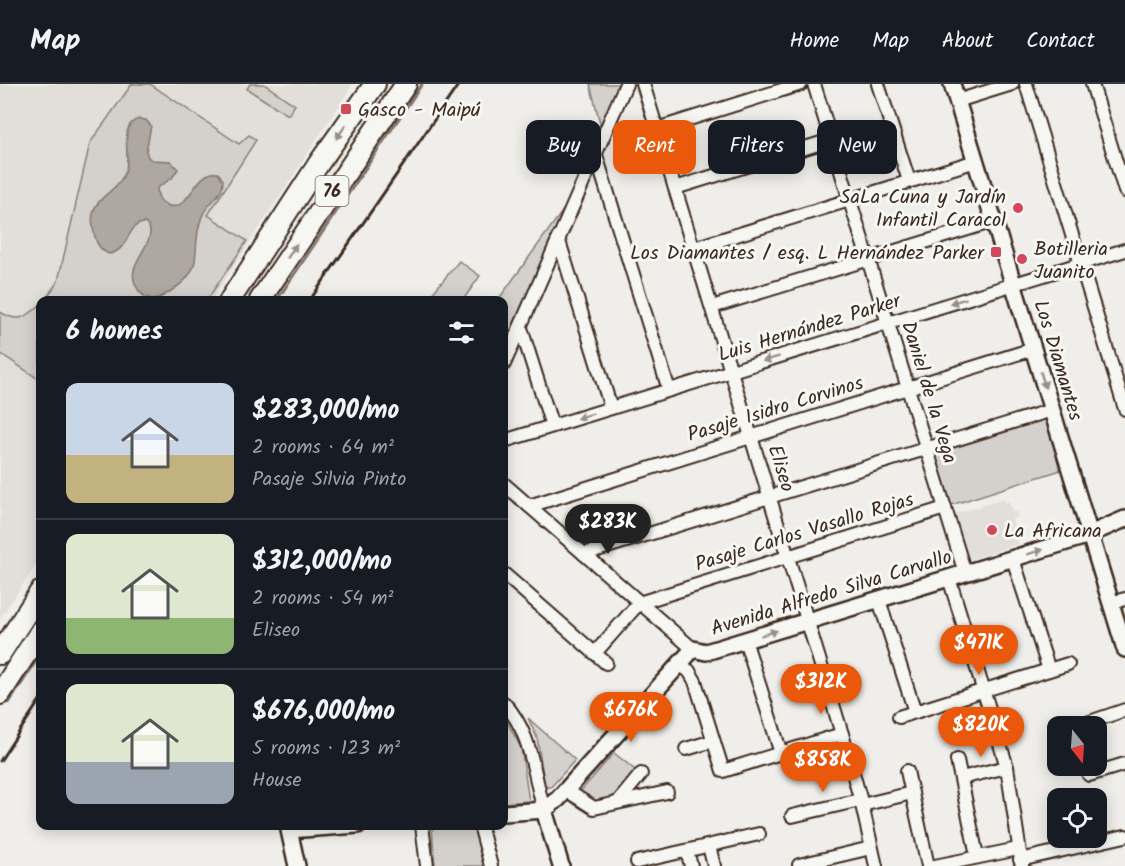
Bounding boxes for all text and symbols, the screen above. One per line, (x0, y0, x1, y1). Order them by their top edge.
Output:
text: Map (30, 19, 81, 64)
text: Home (790, 25, 839, 58)
text: Map (872, 25, 909, 58)
text: About (942, 25, 993, 58)
text: Contact (1026, 25, 1095, 58)
place label: Gasco - Maipú (358, 95, 481, 127)
marker: Gasco - Maipú (339, 102, 353, 116)
chip: Buy (526, 120, 601, 174)
chip: Rent (613, 120, 696, 174)
chip: Filters (708, 120, 805, 174)
chip: New (817, 120, 897, 174)
one-way arrow (335, 123, 347, 139)
road number: 76 (316, 176, 348, 206)
place label: SaLa Cuna y Jardín Infantil Caracol (840, 182, 1006, 237)
marker: SaLa Cuna y Jardín Infantil Caracol (1011, 201, 1025, 215)
place label: Botilleria Juanito (1034, 234, 1108, 289)
place label: Los Diamantes / esq. L Hernández Parker (630, 238, 985, 270)
one-way arrow (287, 243, 298, 259)
marker: Los Diamantes / esq. L Hernández Parker (989, 245, 1003, 259)
marker: Botilleria Juanito (1015, 252, 1029, 266)
street label: Luis Hernández Parker (714, 286, 906, 372)
street label: Los Diamantes (1024, 296, 1091, 425)
one-way arrow (949, 297, 967, 306)
text: 6 homes (66, 311, 163, 353)
icon: filters (445, 316, 478, 349)
street label: Daniel de la Vega (891, 317, 965, 468)
one-way arrow (762, 354, 780, 364)
street label: Pasaje Isidro Corvinos (684, 368, 868, 452)
one-way arrow (1039, 371, 1048, 389)
text: $283,000/mo (252, 390, 399, 432)
icon: home (114, 407, 186, 479)
one-way arrow (576, 412, 594, 421)
text: 2 rooms · 64 m² (252, 432, 394, 464)
street label: Eliseo (758, 441, 802, 496)
text: Pasaje Silvia Pinto (252, 464, 406, 496)
street label: Pasaje Carlos Vasallo Rojas (691, 484, 918, 581)
pin: $283K (566, 504, 650, 555)
text: $283K (579, 507, 637, 539)
place label: La Africana (1004, 516, 1102, 548)
marker: La Africana (985, 523, 999, 537)
text: $312,000/mo (252, 541, 392, 583)
street label: Avenida Alfredo Silva Carvallo (707, 542, 956, 646)
one-way arrow (1026, 547, 1044, 556)
icon: home (114, 558, 186, 630)
text: 2 rooms · 54 m² (252, 583, 393, 615)
text: Eliseo (252, 615, 300, 647)
pin: $471K (937, 625, 1021, 676)
one-way arrow (760, 628, 778, 637)
text: $471K (954, 628, 1004, 660)
pin: $312K (779, 664, 863, 715)
text: $312K (795, 667, 847, 699)
text: $676,000/mo (252, 691, 395, 733)
pin: $676K (589, 692, 673, 743)
text: $676K (604, 695, 659, 727)
pin: $820K (939, 707, 1023, 758)
icon: home (114, 708, 186, 780)
text: $820K (952, 710, 1010, 742)
north arrow (1047, 716, 1107, 776)
map controls (1047, 716, 1107, 848)
text: 5 rooms · 123 m² (252, 733, 400, 765)
pin: $858K (781, 742, 865, 793)
text: $858K (794, 745, 852, 777)
text: House (252, 765, 302, 797)
button: locate (1047, 788, 1107, 848)

